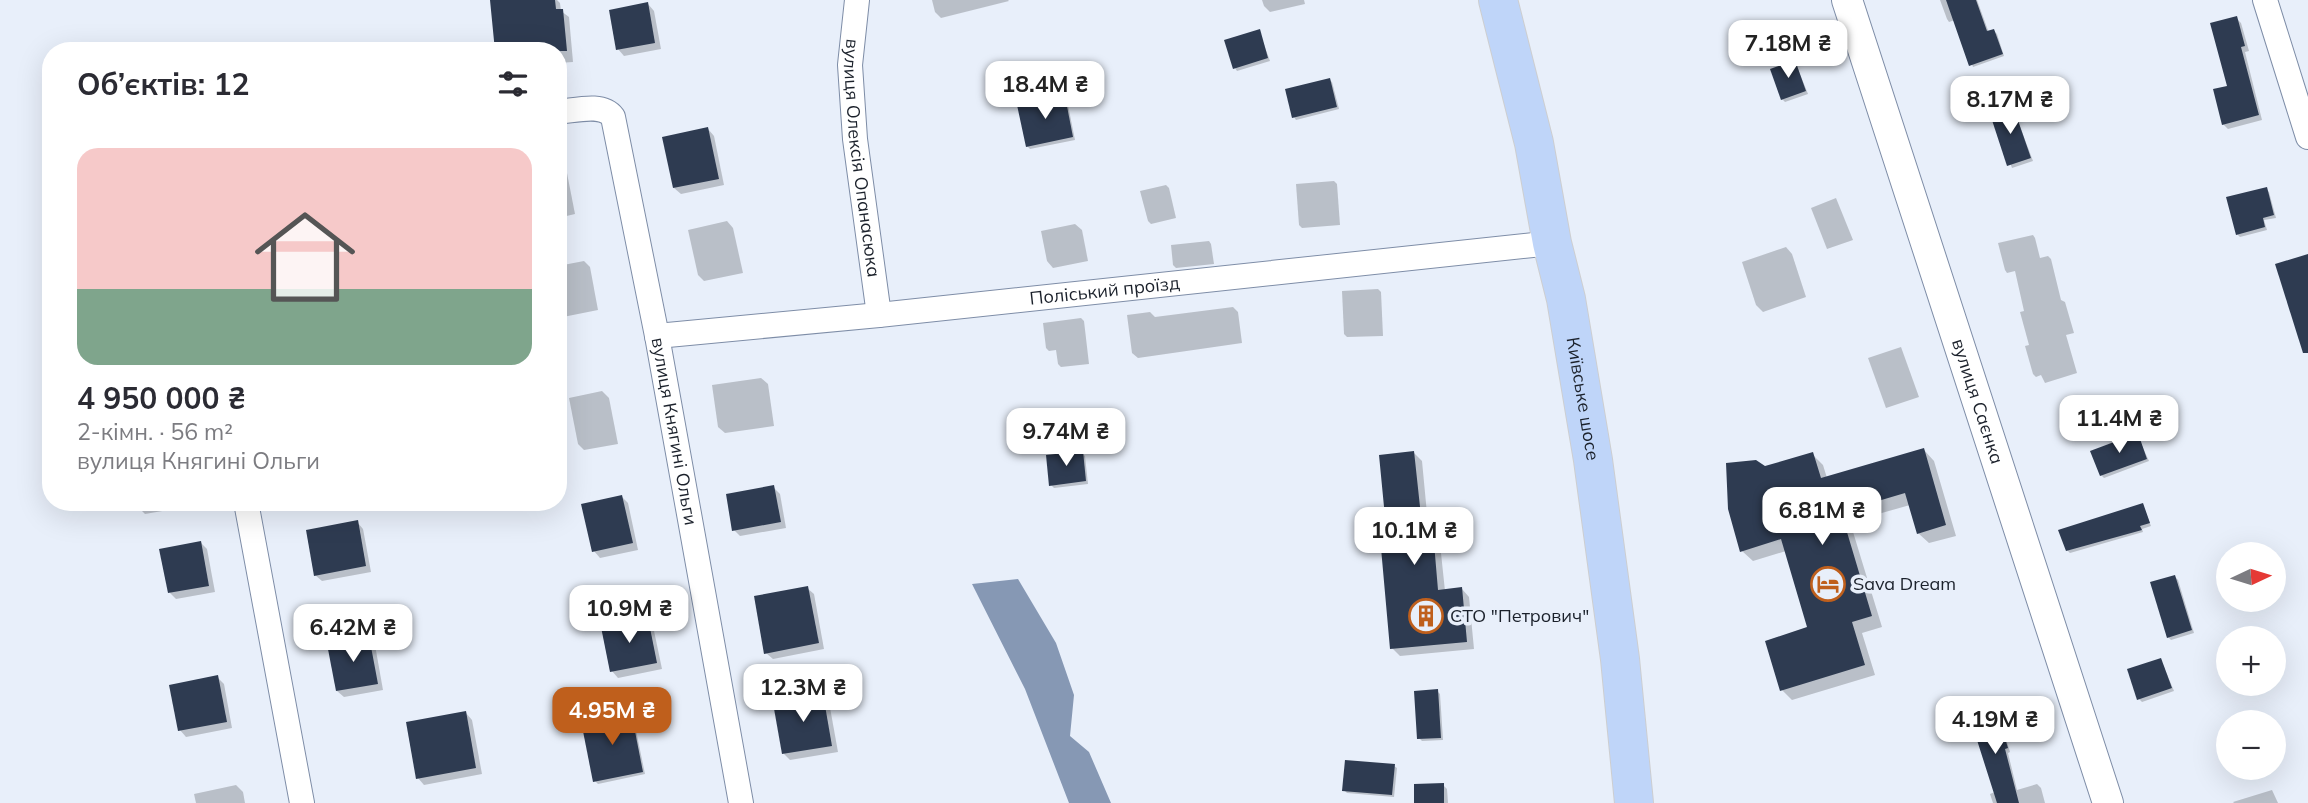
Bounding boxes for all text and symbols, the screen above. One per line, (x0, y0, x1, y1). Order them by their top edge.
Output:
pin: 7.18M ₴ (1723, 20, 1853, 80)
text: 7.18M ₴ (1744, 28, 1832, 57)
street label: вулиця Олексія Опанасюка (839, 38, 886, 278)
pin: 18.4M ₴ (980, 61, 1110, 121)
text: Об’єктів: 12 (77, 65, 249, 103)
icon: filters (494, 65, 532, 103)
text: 18.4M ₴ (1001, 69, 1089, 98)
pin: 8.17M ₴ (1945, 76, 2075, 136)
text: 8.17M ₴ (1966, 84, 2054, 113)
icon: home (242, 194, 368, 320)
street label: Поліський проїзд (1028, 271, 1181, 310)
street label: Київське шосе (1562, 335, 1605, 462)
street label: вулиця Княгині Ольги (646, 336, 703, 527)
street label: вулиця Саєнка (1947, 336, 2009, 467)
text: 4 950 000 ₴ (77, 379, 246, 417)
pin: 11.4M ₴ (2054, 396, 2184, 455)
text: 11.4M ₴ (2075, 403, 2163, 432)
pin: 9.74M ₴ (1001, 408, 1131, 468)
text: 9.74M ₴ (1022, 416, 1110, 445)
text: 2-кімн. · 56 m² (77, 417, 233, 446)
text: вулиця Княгині Ольги (77, 446, 320, 475)
pin: 6.81M ₴ (1757, 488, 1887, 547)
text: 6.81M ₴ (1778, 495, 1866, 524)
pin: 10.1M ₴ (1349, 508, 1479, 567)
text: 10.1M ₴ (1370, 515, 1458, 544)
north arrow (2216, 542, 2286, 612)
map controls (2216, 542, 2286, 780)
hotel icon: Sava Dream (1809, 565, 1847, 603)
place label: Sava Dream (1853, 572, 1956, 595)
pin: 10.9M ₴ (564, 586, 694, 645)
text: 10.9M ₴ (585, 593, 673, 622)
building icon: СТО "Петрович" (1407, 597, 1445, 635)
pin: 6.42M ₴ (288, 604, 418, 664)
place label: СТО "Петрович" (1450, 604, 1589, 627)
text: 6.42M ₴ (309, 612, 397, 641)
button: + (2216, 626, 2286, 696)
pin: 12.3M ₴ (738, 664, 868, 724)
text: 12.3M ₴ (759, 672, 847, 701)
pin: 4.95M ₴ (547, 688, 677, 747)
text: 4.95M ₴ (568, 695, 656, 724)
pin: 4.19M ₴ (1930, 696, 2060, 756)
text: 4.19M ₴ (1951, 704, 2039, 733)
button: − (2216, 710, 2286, 780)

